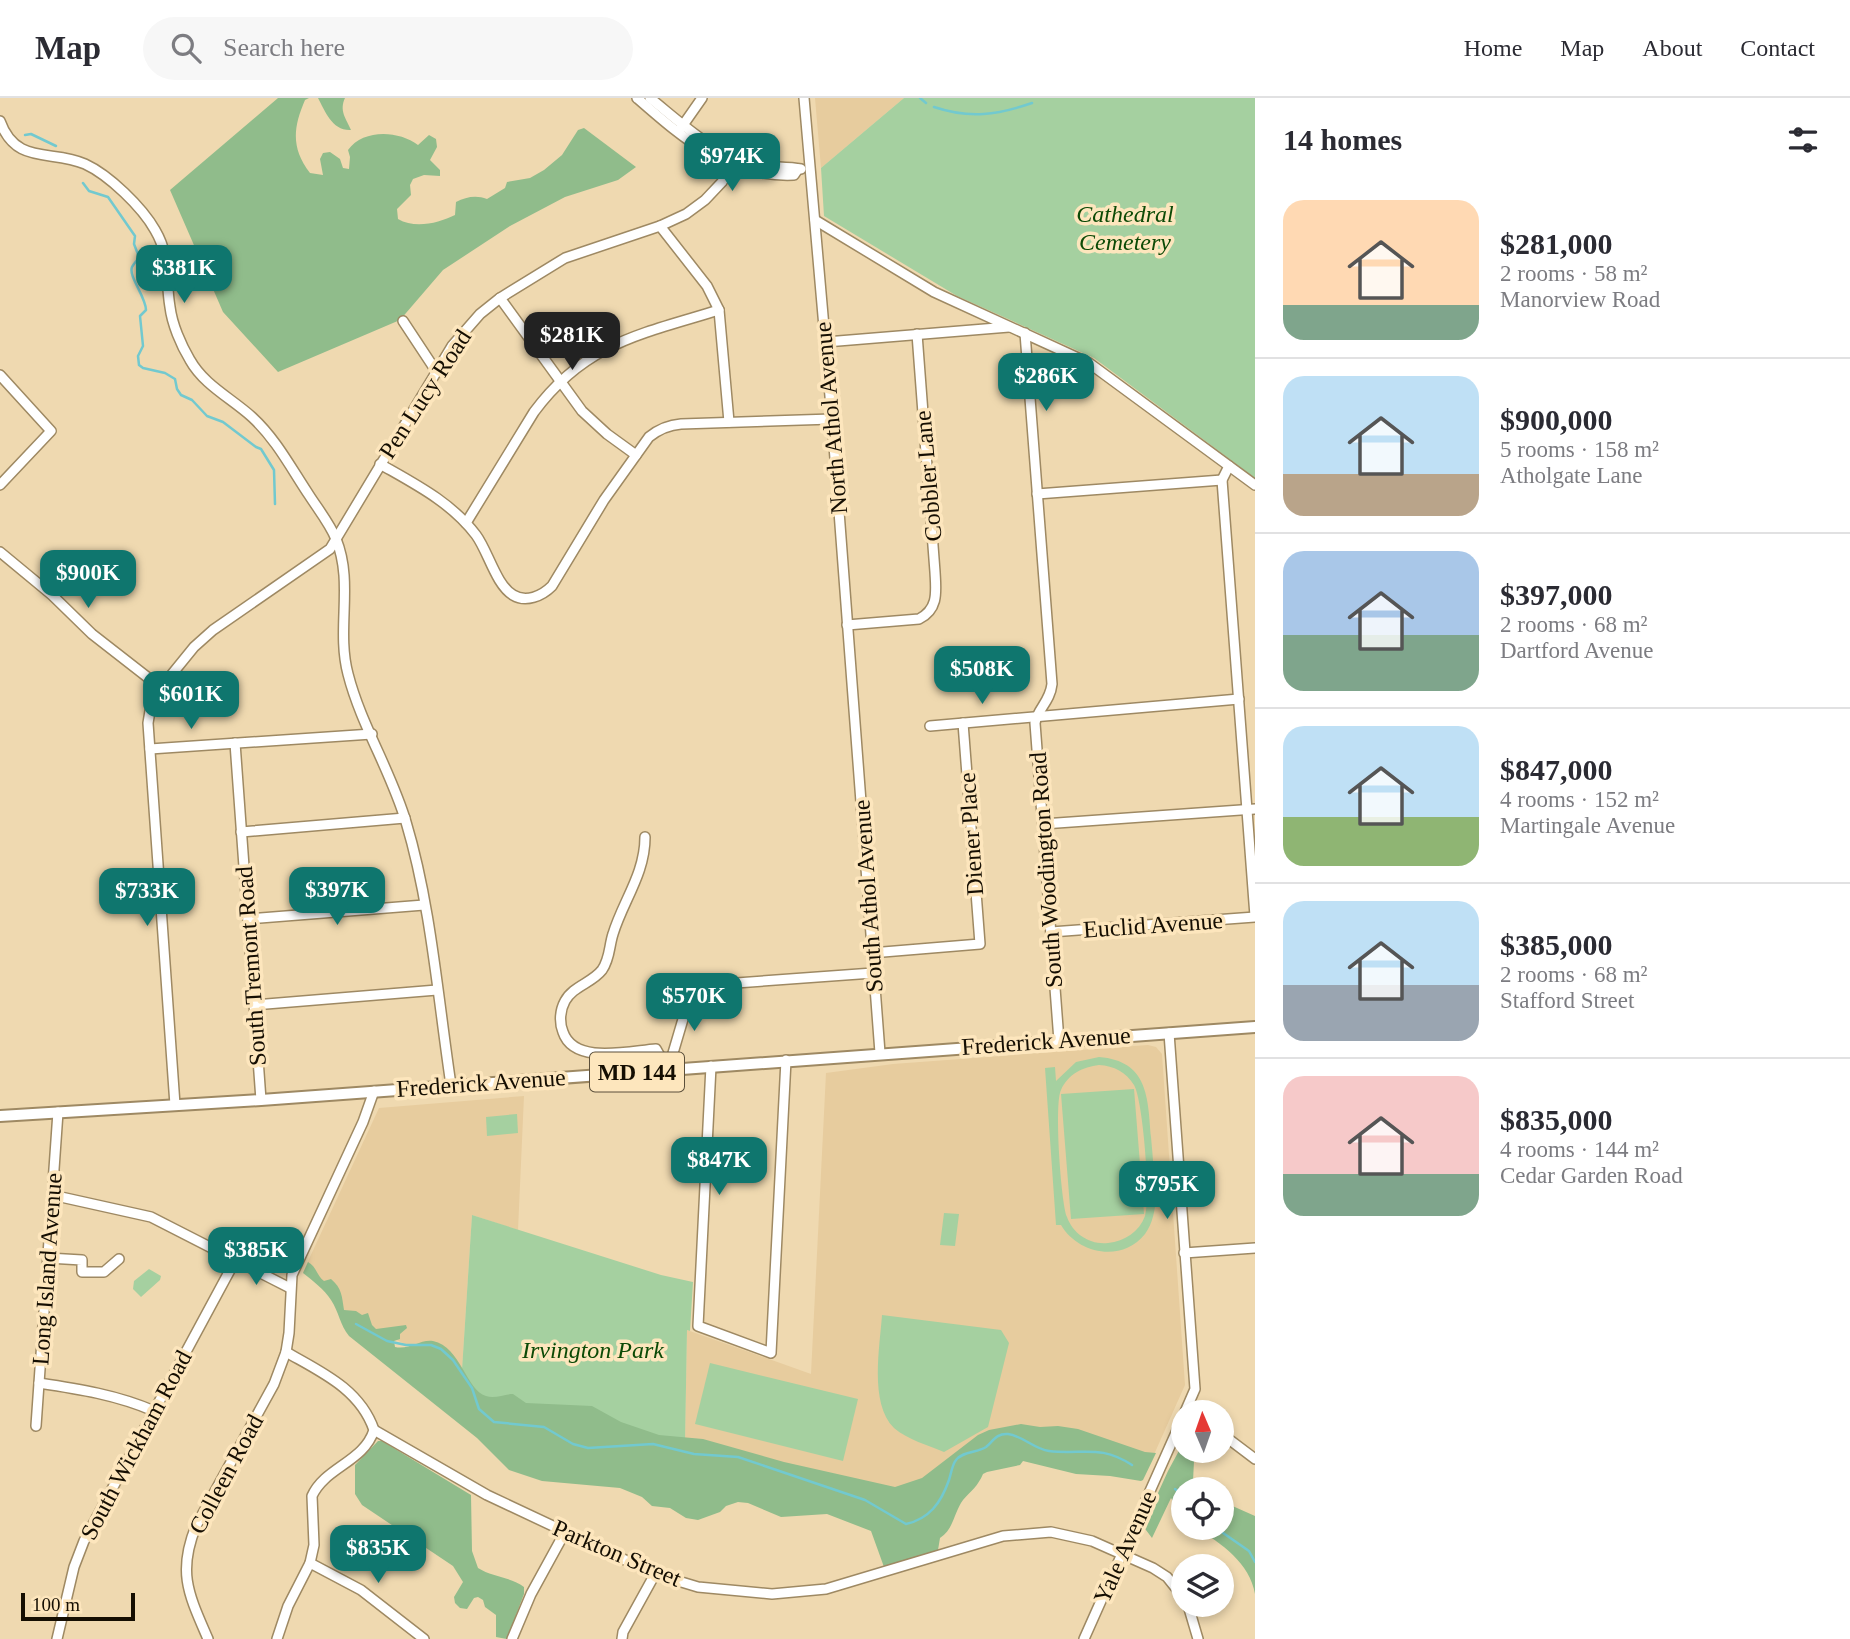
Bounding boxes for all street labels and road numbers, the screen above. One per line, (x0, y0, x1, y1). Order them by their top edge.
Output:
street label: North Athol Avenue (810, 321, 852, 515)
street label: Pen Lucy Road (374, 325, 476, 463)
street label: Cobbler Lane (909, 409, 947, 543)
street label: South Woodington Road (1025, 751, 1067, 989)
street label: Diener Place (954, 772, 988, 896)
street label: South Athol Avenue (848, 799, 888, 993)
street label: South Tremont Road (231, 865, 271, 1067)
street label: Euclid Avenue (1082, 907, 1224, 943)
street label: Frederick Avenue (961, 1022, 1131, 1060)
road number: MD 144 (590, 1052, 684, 1091)
street label: Frederick Avenue (396, 1064, 566, 1102)
street label: Long Island Avenue (27, 1172, 67, 1366)
street label: South Wickham Road (75, 1346, 197, 1544)
street label: Colleen Road (184, 1410, 268, 1538)
street label: Yale Avenue (1089, 1487, 1161, 1607)
street label: Parkton Street (549, 1514, 685, 1592)

